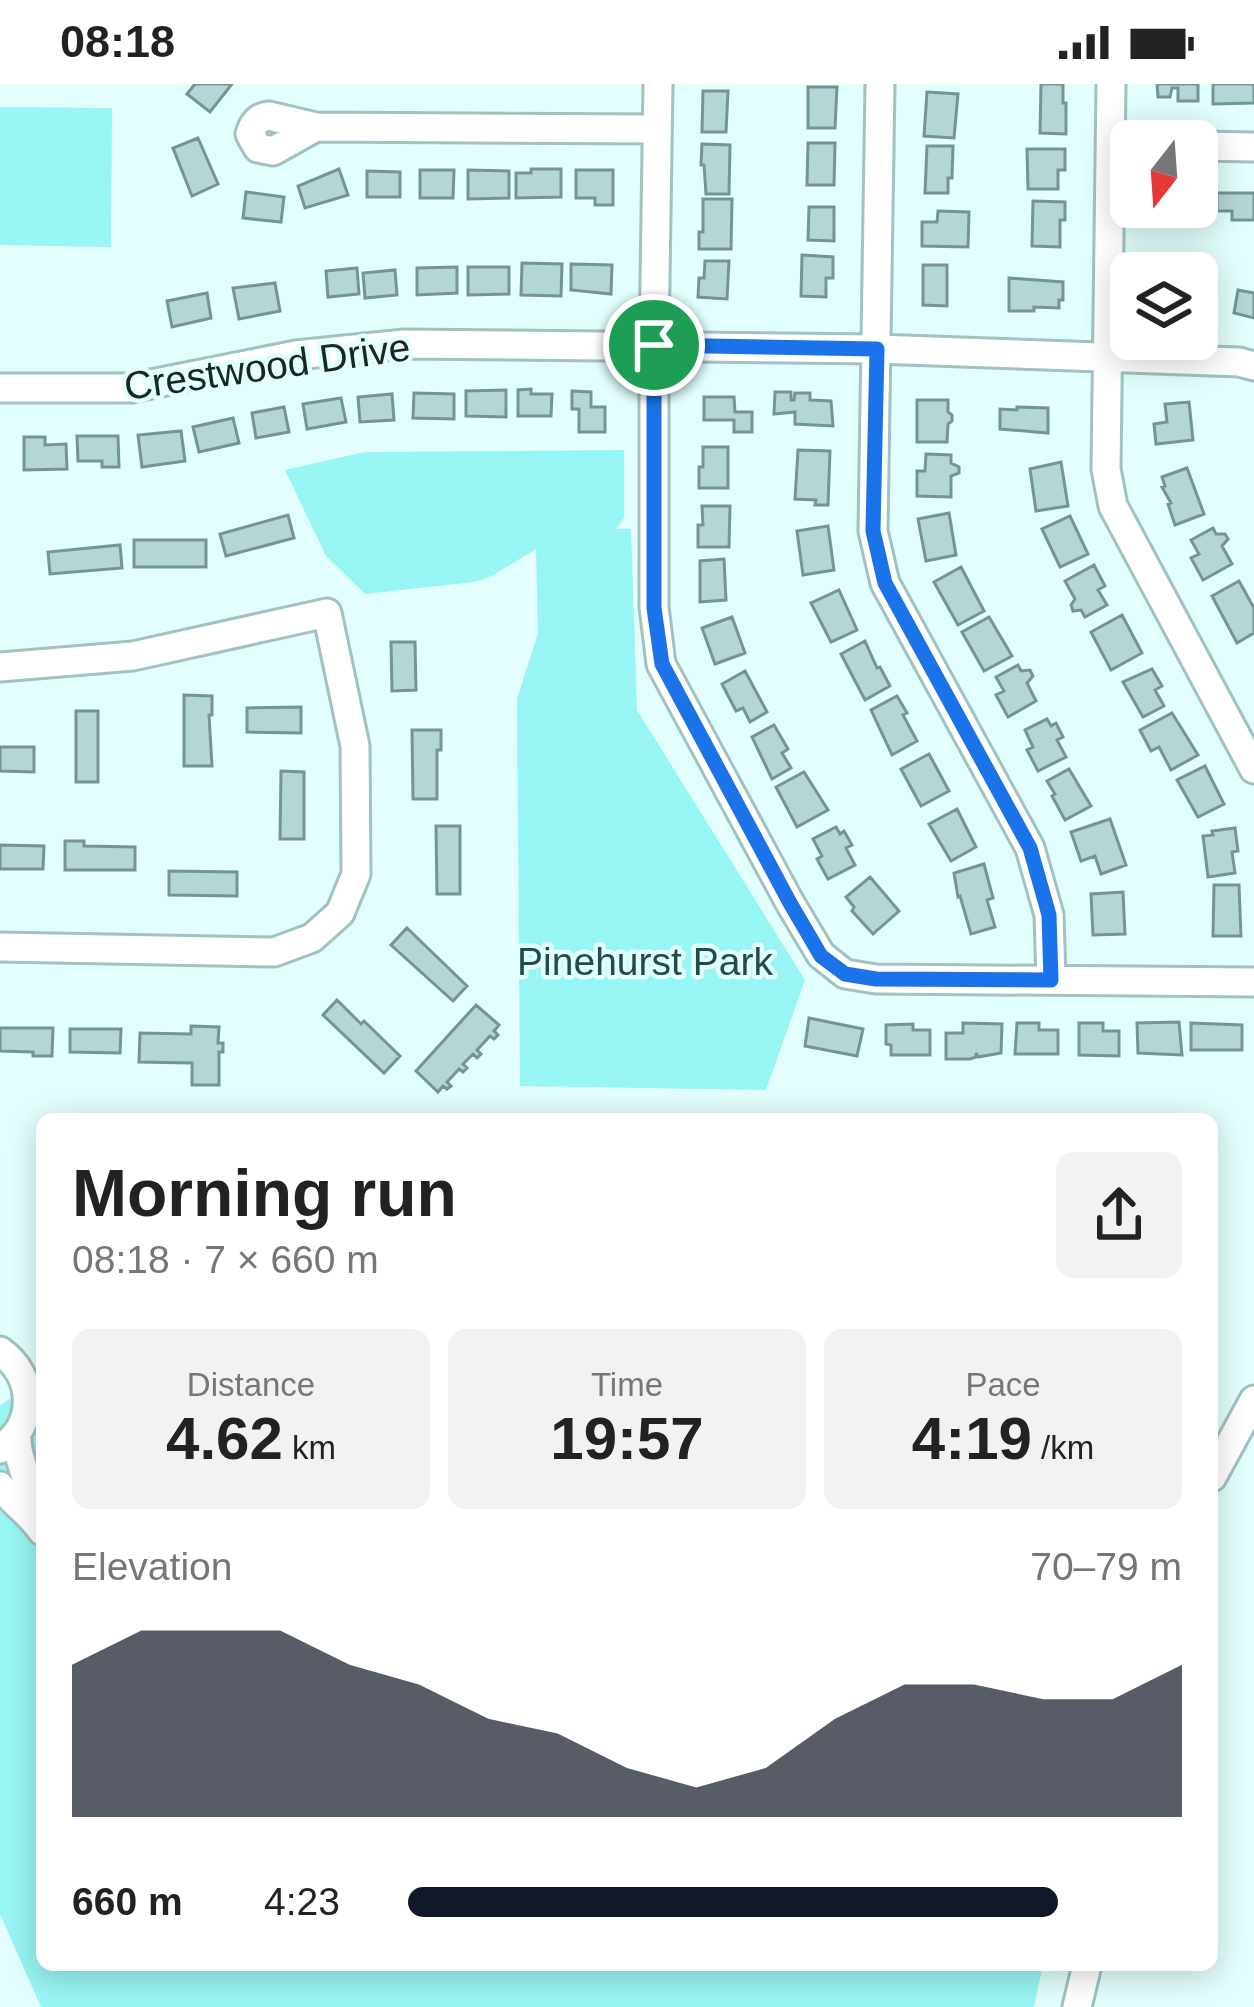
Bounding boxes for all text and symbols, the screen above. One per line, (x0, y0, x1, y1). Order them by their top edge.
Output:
text: 08:18 (60, 16, 175, 67)
north arrow (1110, 120, 1218, 228)
map controls (1110, 120, 1218, 360)
button: layers (1110, 252, 1218, 360)
pin (603, 294, 705, 396)
icon: arrive (621, 312, 687, 378)
street label: Crestwood Drive (121, 325, 413, 408)
park label: Pinehurst Park (517, 940, 773, 983)
button: share (1056, 1152, 1182, 1278)
text: Morning run (72, 1156, 457, 1230)
text: 08:18 · 7 × 660 m (72, 1238, 379, 1281)
text: Distance (187, 1366, 315, 1403)
text: Time (591, 1366, 663, 1403)
text: Pace (965, 1366, 1041, 1403)
text: 4.62 (166, 1405, 283, 1472)
text: 19:57 (550, 1405, 704, 1472)
text: 4:19 (912, 1405, 1032, 1472)
text: km (283, 1429, 336, 1466)
text: /km (1032, 1429, 1094, 1466)
text: Elevation (72, 1545, 232, 1588)
text: 70–79 m (1030, 1545, 1182, 1588)
text: 660 m (72, 1880, 183, 1923)
text: 4:23 (264, 1880, 340, 1923)

